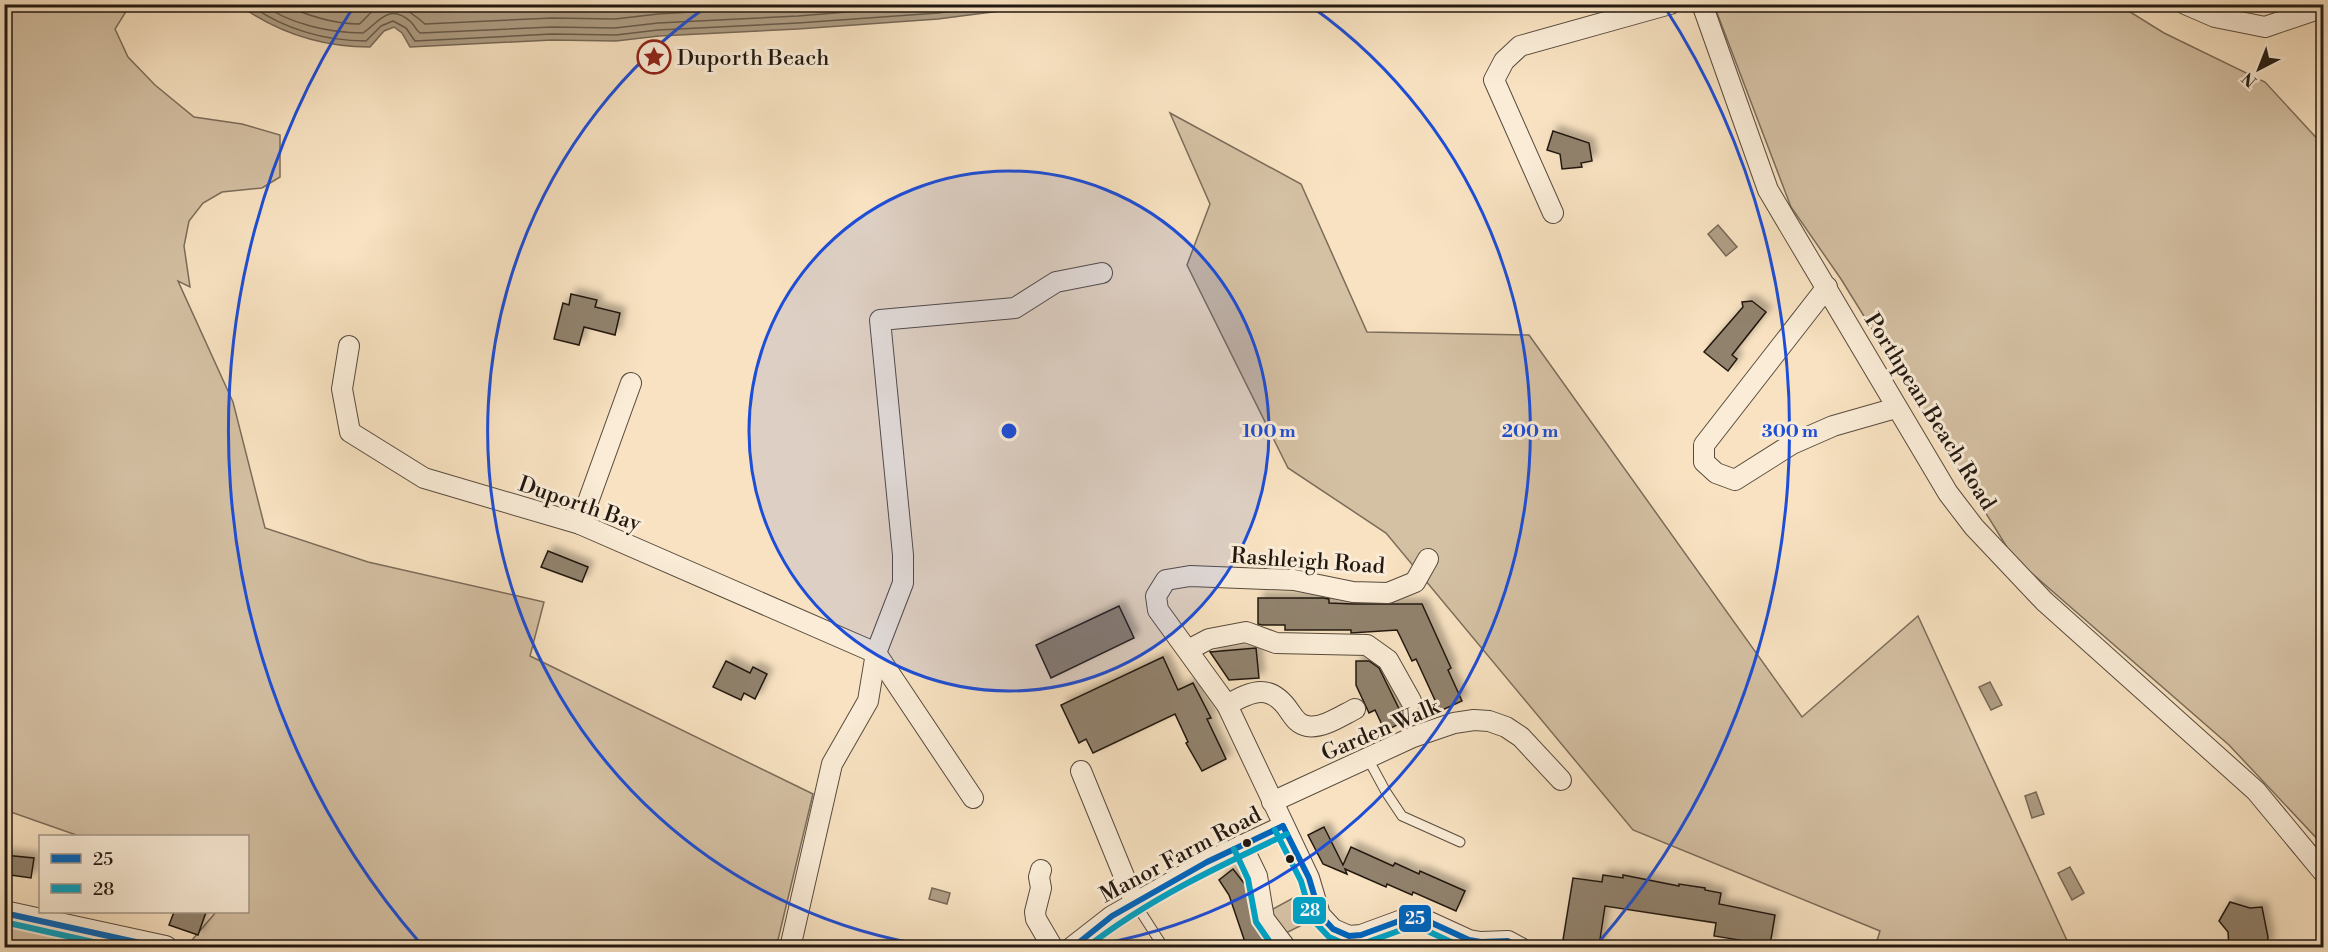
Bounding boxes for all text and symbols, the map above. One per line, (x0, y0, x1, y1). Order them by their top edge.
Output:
place icon: Duporth Beach (636, 39, 672, 75)
north arrow (2229, 39, 2289, 99)
place label: Duporth Beach (677, 45, 829, 72)
text: N (2238, 68, 2261, 91)
street label: Porthpean Beach Road (1858, 308, 2002, 516)
text: 100 m (1242, 420, 1296, 443)
text: 200 m (1502, 420, 1559, 443)
text: 300 m (1762, 420, 1819, 443)
centre of rings (999, 421, 1019, 441)
street label: Duporth Bay (515, 471, 645, 538)
street label: Rashleigh Road (1230, 543, 1386, 580)
street label: Garden Walk (1317, 693, 1445, 767)
street label: Manor Farm Road (1095, 801, 1267, 909)
legend (39, 835, 249, 913)
unlabelled marker (1241, 837, 1253, 849)
text: 25 (93, 848, 113, 871)
unlabelled marker (1284, 853, 1296, 865)
text: 28 (93, 878, 114, 901)
line badge: 28 (1292, 896, 1327, 925)
text: 28 (1300, 901, 1320, 921)
line badge: 25 (1398, 904, 1432, 933)
text: 25 (1405, 909, 1425, 929)

